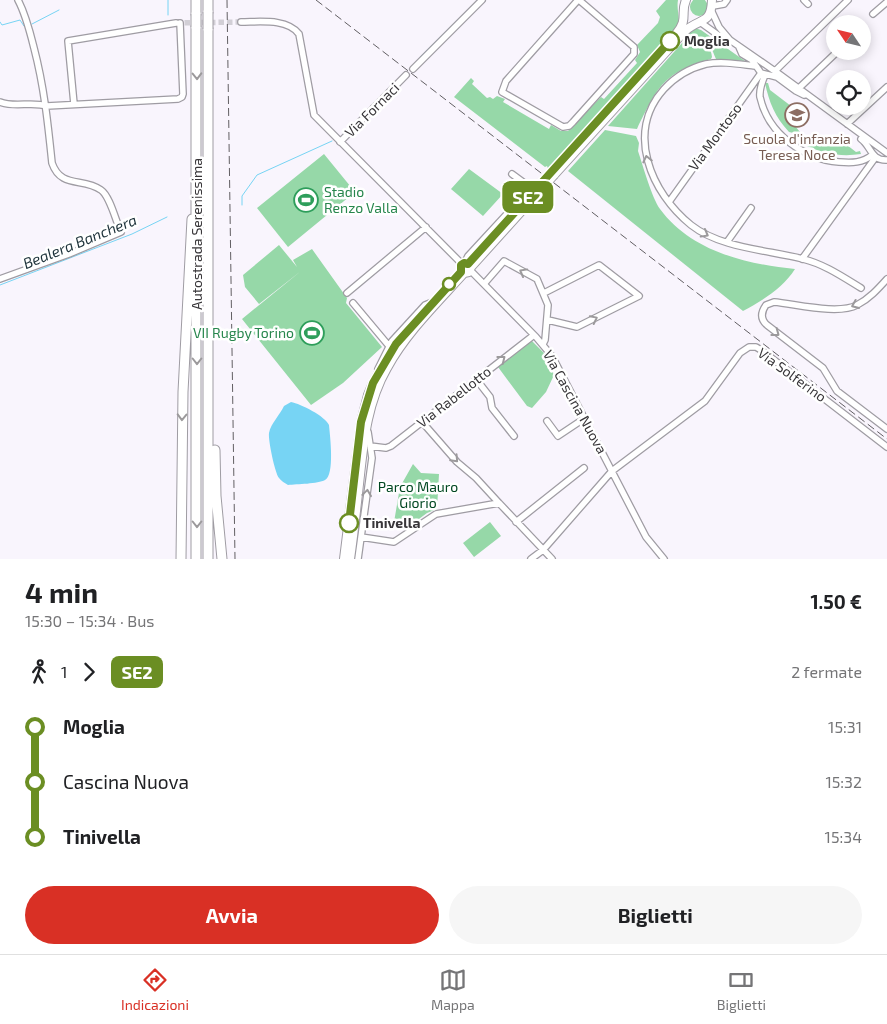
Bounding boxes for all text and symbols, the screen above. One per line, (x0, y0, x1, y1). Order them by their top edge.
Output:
north arrow (826, 15, 871, 60)
map controls (826, 15, 871, 115)
marker: Moglia (660, 31, 680, 51)
place label: Moglia (684, 32, 730, 49)
button: locate (826, 70, 871, 115)
one-way arrow (192, 72, 202, 80)
street label: Via Fornaci (341, 79, 402, 140)
street label: Via Montoso (684, 100, 745, 174)
school or university icon: Scuola d'infanzia Teresa Noce (784, 102, 810, 128)
place label: Scuola d'infanzia Teresa Noce (743, 130, 851, 163)
one-way arrow (642, 154, 653, 163)
street label: Autostrada Serenissima (188, 158, 205, 310)
line badge: SE2 (499, 181, 557, 213)
place label: Stadio Renzo Valla (324, 183, 398, 216)
text: SE2 (512, 186, 544, 208)
sports icon: Stadio Renzo Valla (293, 187, 319, 213)
water label: Bealera Banchera (20, 210, 139, 272)
one-way arrow (700, 227, 709, 237)
one-way arrow (520, 268, 529, 278)
unlabelled marker (442, 277, 456, 291)
one-way arrow (852, 299, 860, 309)
one-way arrow (589, 315, 598, 325)
sports icon: VII Rugby Torino (299, 320, 325, 346)
place label: VII Rugby Torino (193, 324, 294, 341)
one-way arrow (770, 327, 779, 335)
street label: Via Solferino (755, 344, 830, 405)
street label: Via Cascina Nuova (540, 347, 611, 456)
one-way arrow (496, 357, 505, 365)
one-way arrow (192, 358, 202, 365)
street label: Via Rabellotto (413, 362, 494, 431)
one-way arrow (177, 414, 187, 422)
one-way arrow (449, 454, 458, 463)
park label: Parco Mauro Giorio (378, 478, 458, 511)
one-way arrow (361, 489, 372, 497)
marker: Tinivella (339, 513, 359, 533)
place label: Tinivella (363, 514, 420, 531)
one-way arrow (191, 520, 202, 528)
text: 4 min (25, 575, 98, 609)
text: 1.50 € (810, 590, 862, 613)
text: 15:30 – 15:34 · Bus (25, 611, 154, 630)
icon: walk (25, 658, 53, 686)
icon: forward (75, 658, 103, 686)
text: SE2 (121, 661, 153, 683)
text: 1 (61, 662, 67, 681)
text: 2 fermate (791, 662, 862, 681)
text: Moglia (63, 715, 125, 738)
text: 15:31 (828, 717, 862, 736)
text: Cascina Nuova (63, 770, 189, 793)
text: 15:32 (825, 772, 862, 791)
text: Tinivella (63, 825, 141, 848)
text: 15:34 (825, 827, 862, 846)
button: Avvia (25, 886, 439, 944)
button: Biglietti (449, 886, 862, 944)
tab: Indicazioni (121, 966, 189, 1013)
tab: Mappa (431, 966, 475, 1013)
tab: Biglietti (717, 966, 766, 1013)

